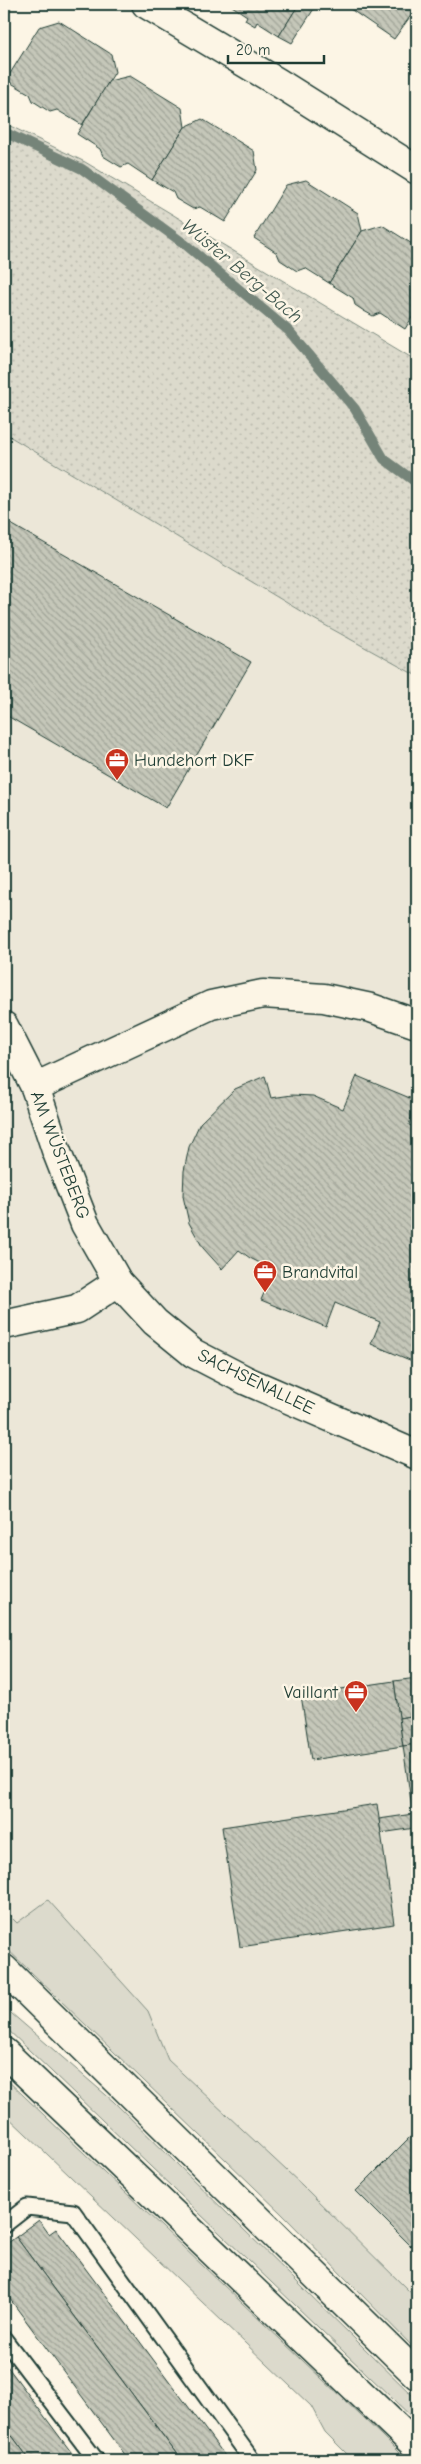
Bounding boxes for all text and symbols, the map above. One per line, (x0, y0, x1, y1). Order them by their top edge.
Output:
scale bar (228, 32, 325, 64)
text: 20 m (236, 41, 270, 59)
water label: Wüster Berg-Bach (177, 214, 307, 328)
office icon: Hundehort DKF (104, 747, 130, 781)
place label: Hundehort DKF (134, 750, 255, 771)
street label: AM WÜSTEBERG (26, 1088, 94, 1222)
office icon: Brandvital (252, 1259, 278, 1293)
place label: Brandvital (282, 1262, 358, 1283)
street label: SACHSENALLEE (194, 1345, 318, 1419)
office icon: Vaillant (343, 1679, 369, 1713)
place label: Vaillant (284, 1682, 339, 1703)

